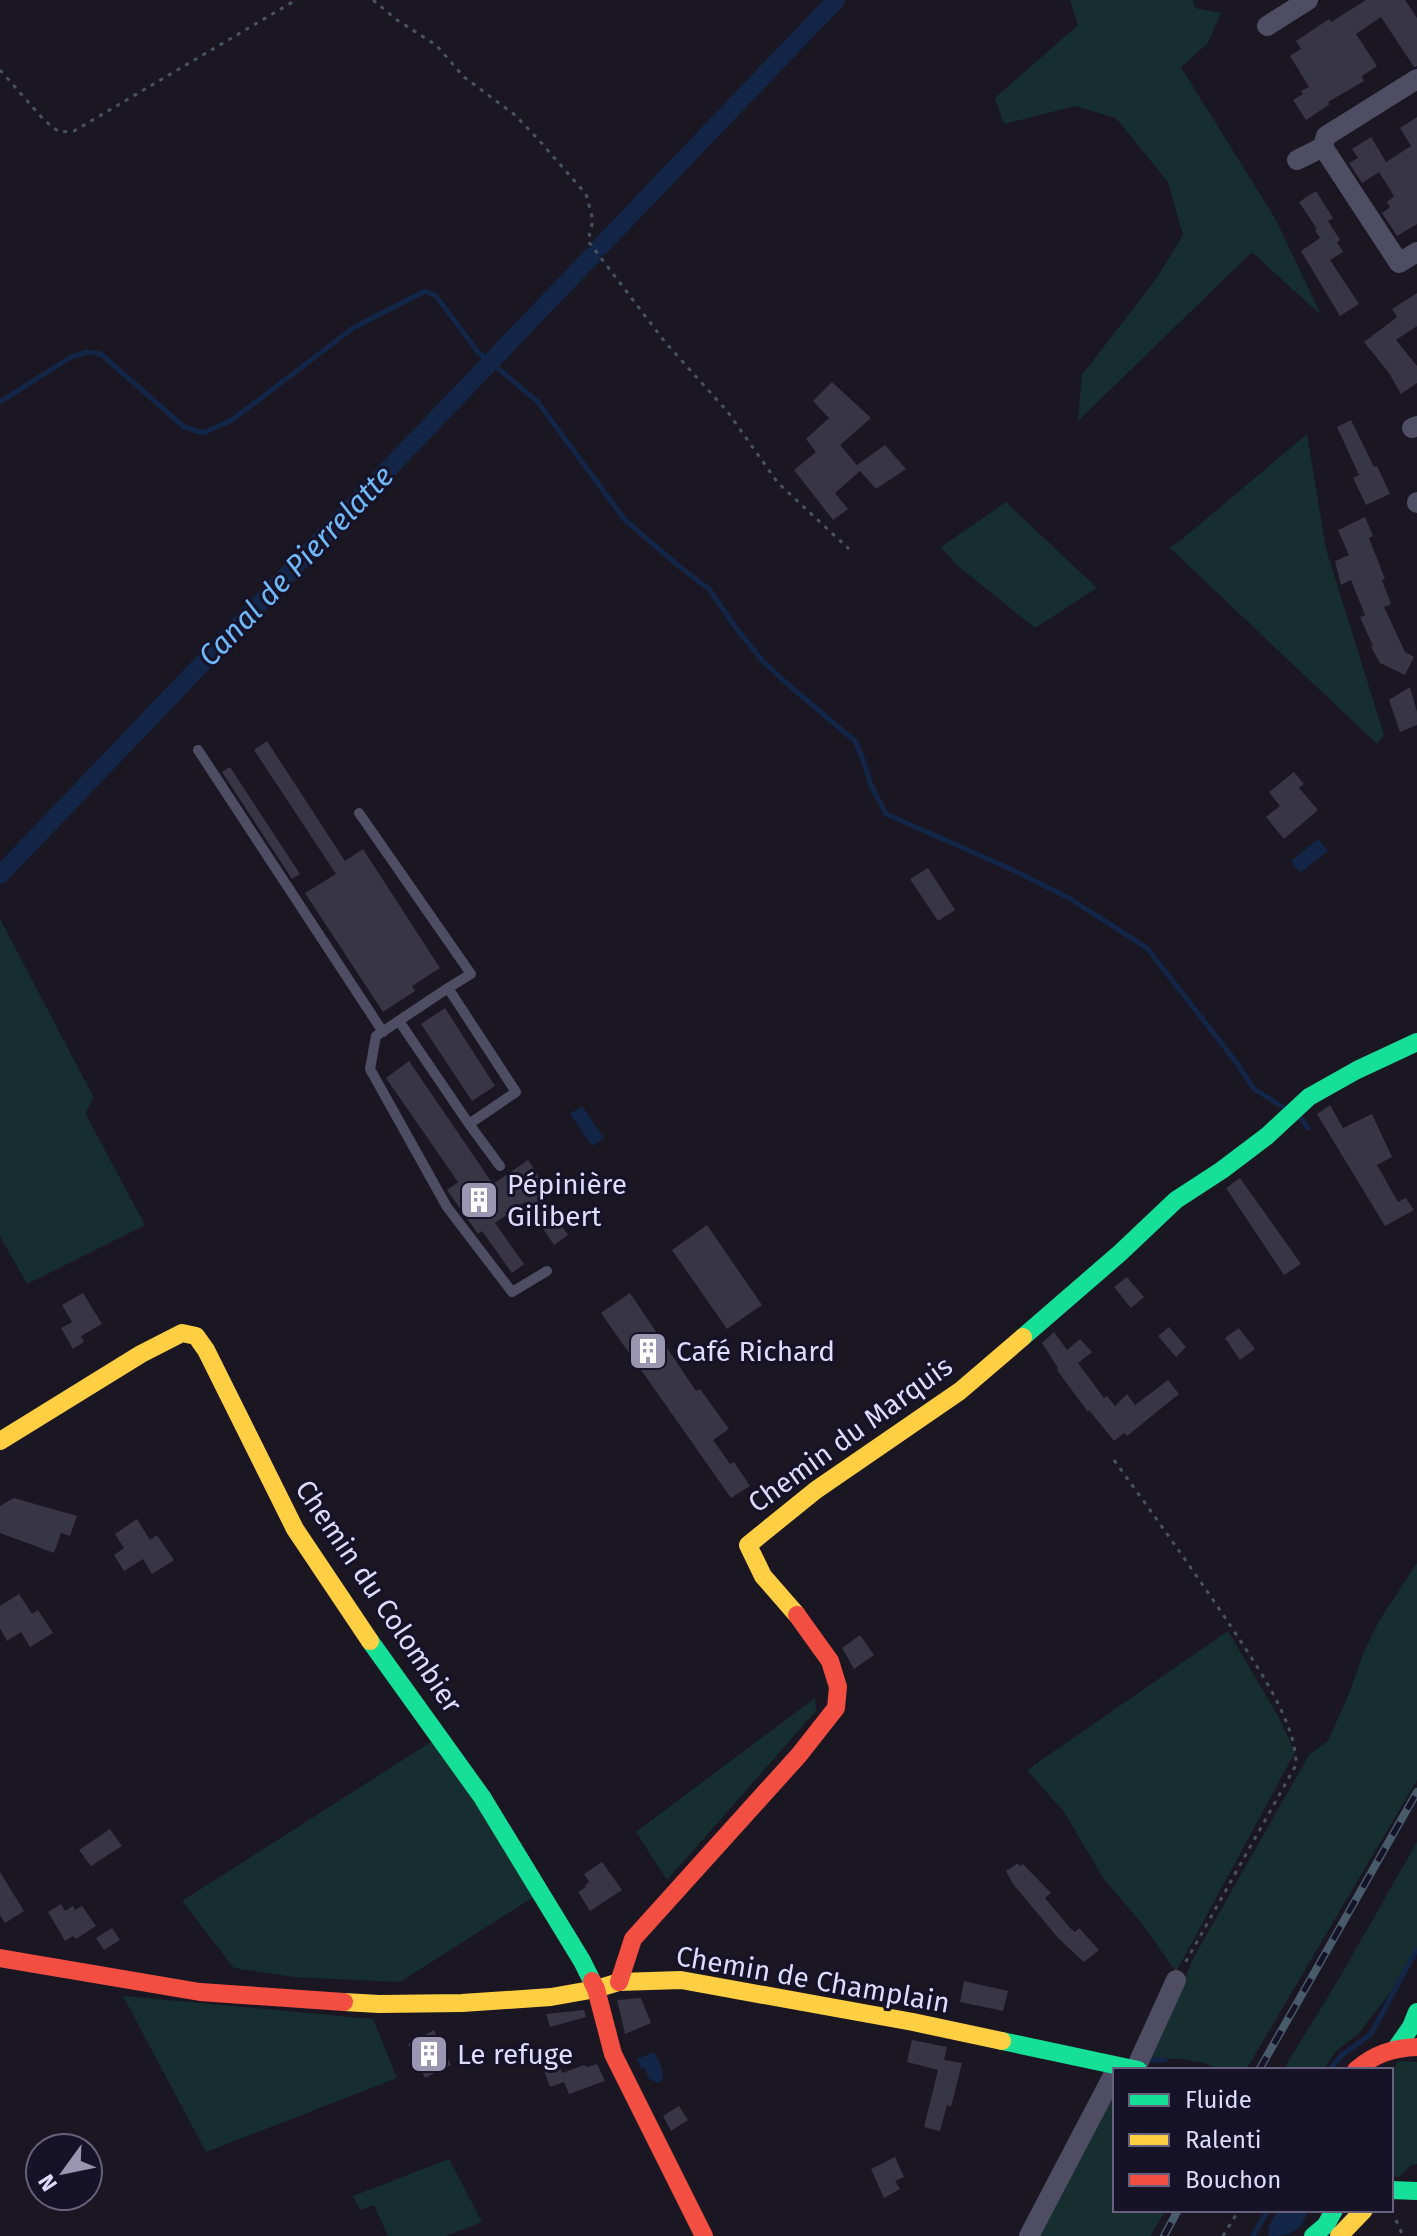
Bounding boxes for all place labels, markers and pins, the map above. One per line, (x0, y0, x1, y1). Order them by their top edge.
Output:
place label: Pépinière Gilibert (507, 1168, 627, 1233)
building icon: Pépinière Gilibert (458, 1179, 500, 1221)
building icon: Café Richard (627, 1330, 669, 1372)
place label: Café Richard (676, 1335, 835, 1368)
building icon: Le refuge (408, 2033, 450, 2075)
place label: Le refuge (457, 2038, 573, 2071)

